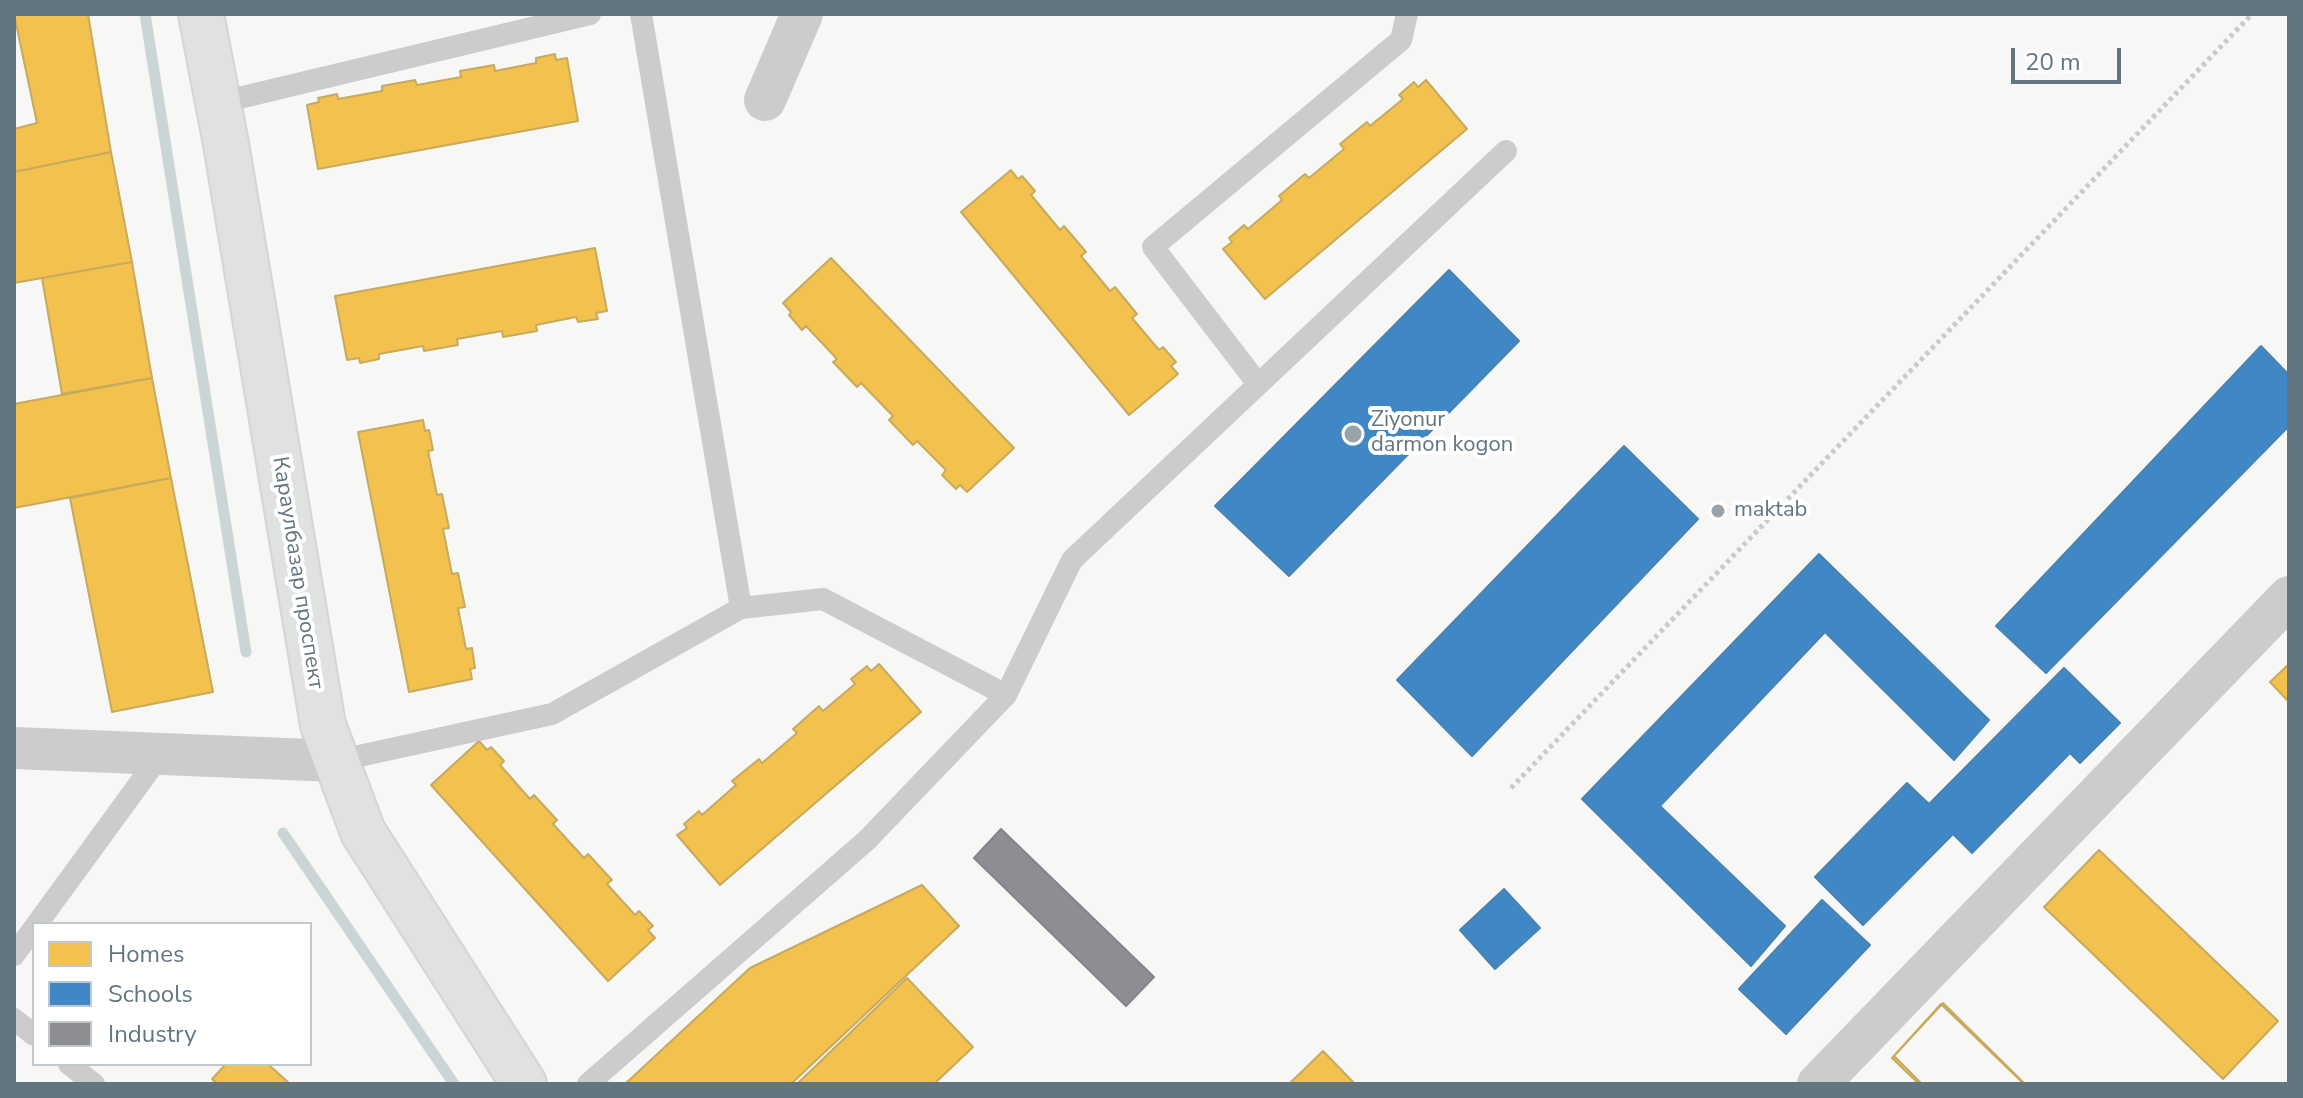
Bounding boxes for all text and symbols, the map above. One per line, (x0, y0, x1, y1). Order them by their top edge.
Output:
scale bar (2015, 32, 2125, 82)
text: 20 m (2025, 46, 2081, 78)
place label: Ziyonur darmon kogon (1371, 408, 1513, 460)
marker: Ziyonur darmon kogon (1342, 423, 1364, 445)
street label: Караулбазар проспект (266, 455, 328, 691)
place label: maktab (1734, 498, 1807, 524)
marker: maktab (1709, 502, 1727, 520)
legend (32, 922, 312, 1066)
text: Homes (108, 938, 184, 970)
text: Schools (108, 978, 193, 1010)
text: Industry (108, 1018, 197, 1050)

